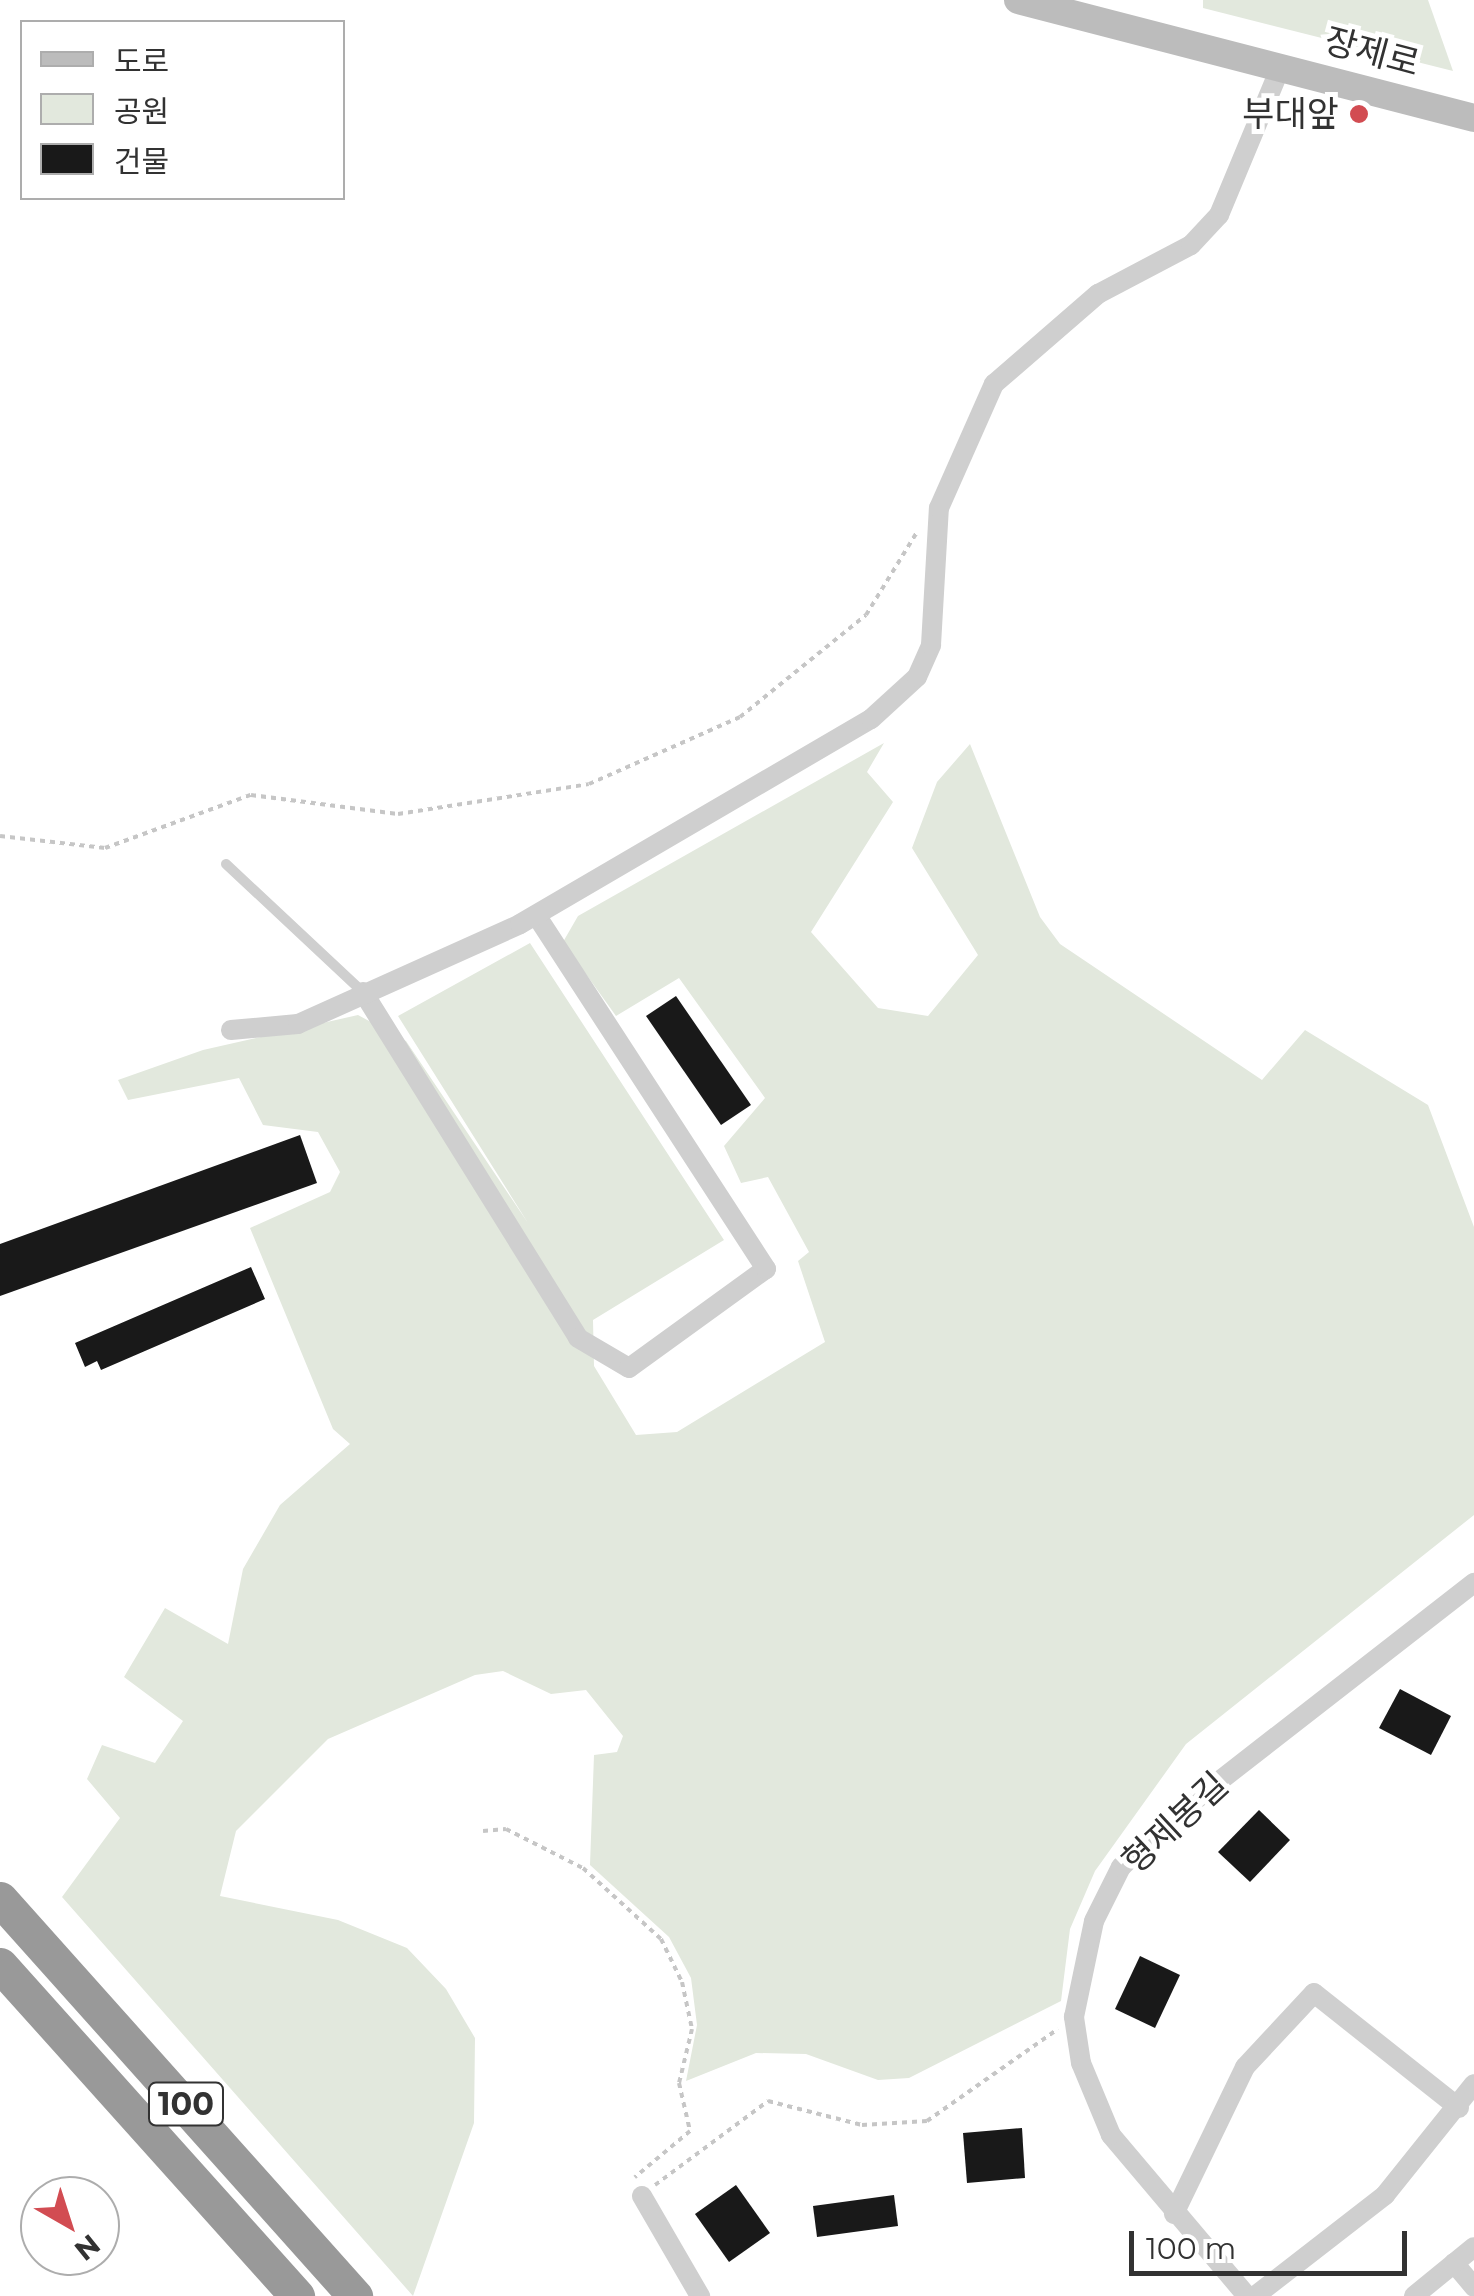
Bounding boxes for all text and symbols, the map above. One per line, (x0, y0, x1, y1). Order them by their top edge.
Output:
street label: 장제로 (1320, 19, 1424, 85)
legend (20, 20, 345, 200)
text: 도로 (114, 43, 169, 80)
text: 공원 (114, 93, 169, 130)
place label: 부대앞 (1242, 93, 1339, 135)
marker: 부대앞 (1348, 103, 1370, 125)
text: 건물 (114, 143, 169, 180)
street label: 형제봉길 (1114, 1764, 1236, 1882)
road number: 100 (146, 2077, 226, 2131)
north arrow (20, 2176, 120, 2276)
scale bar (1134, 2211, 1412, 2273)
text: N (68, 2227, 107, 2268)
text: 100 m (1146, 2230, 1236, 2267)

